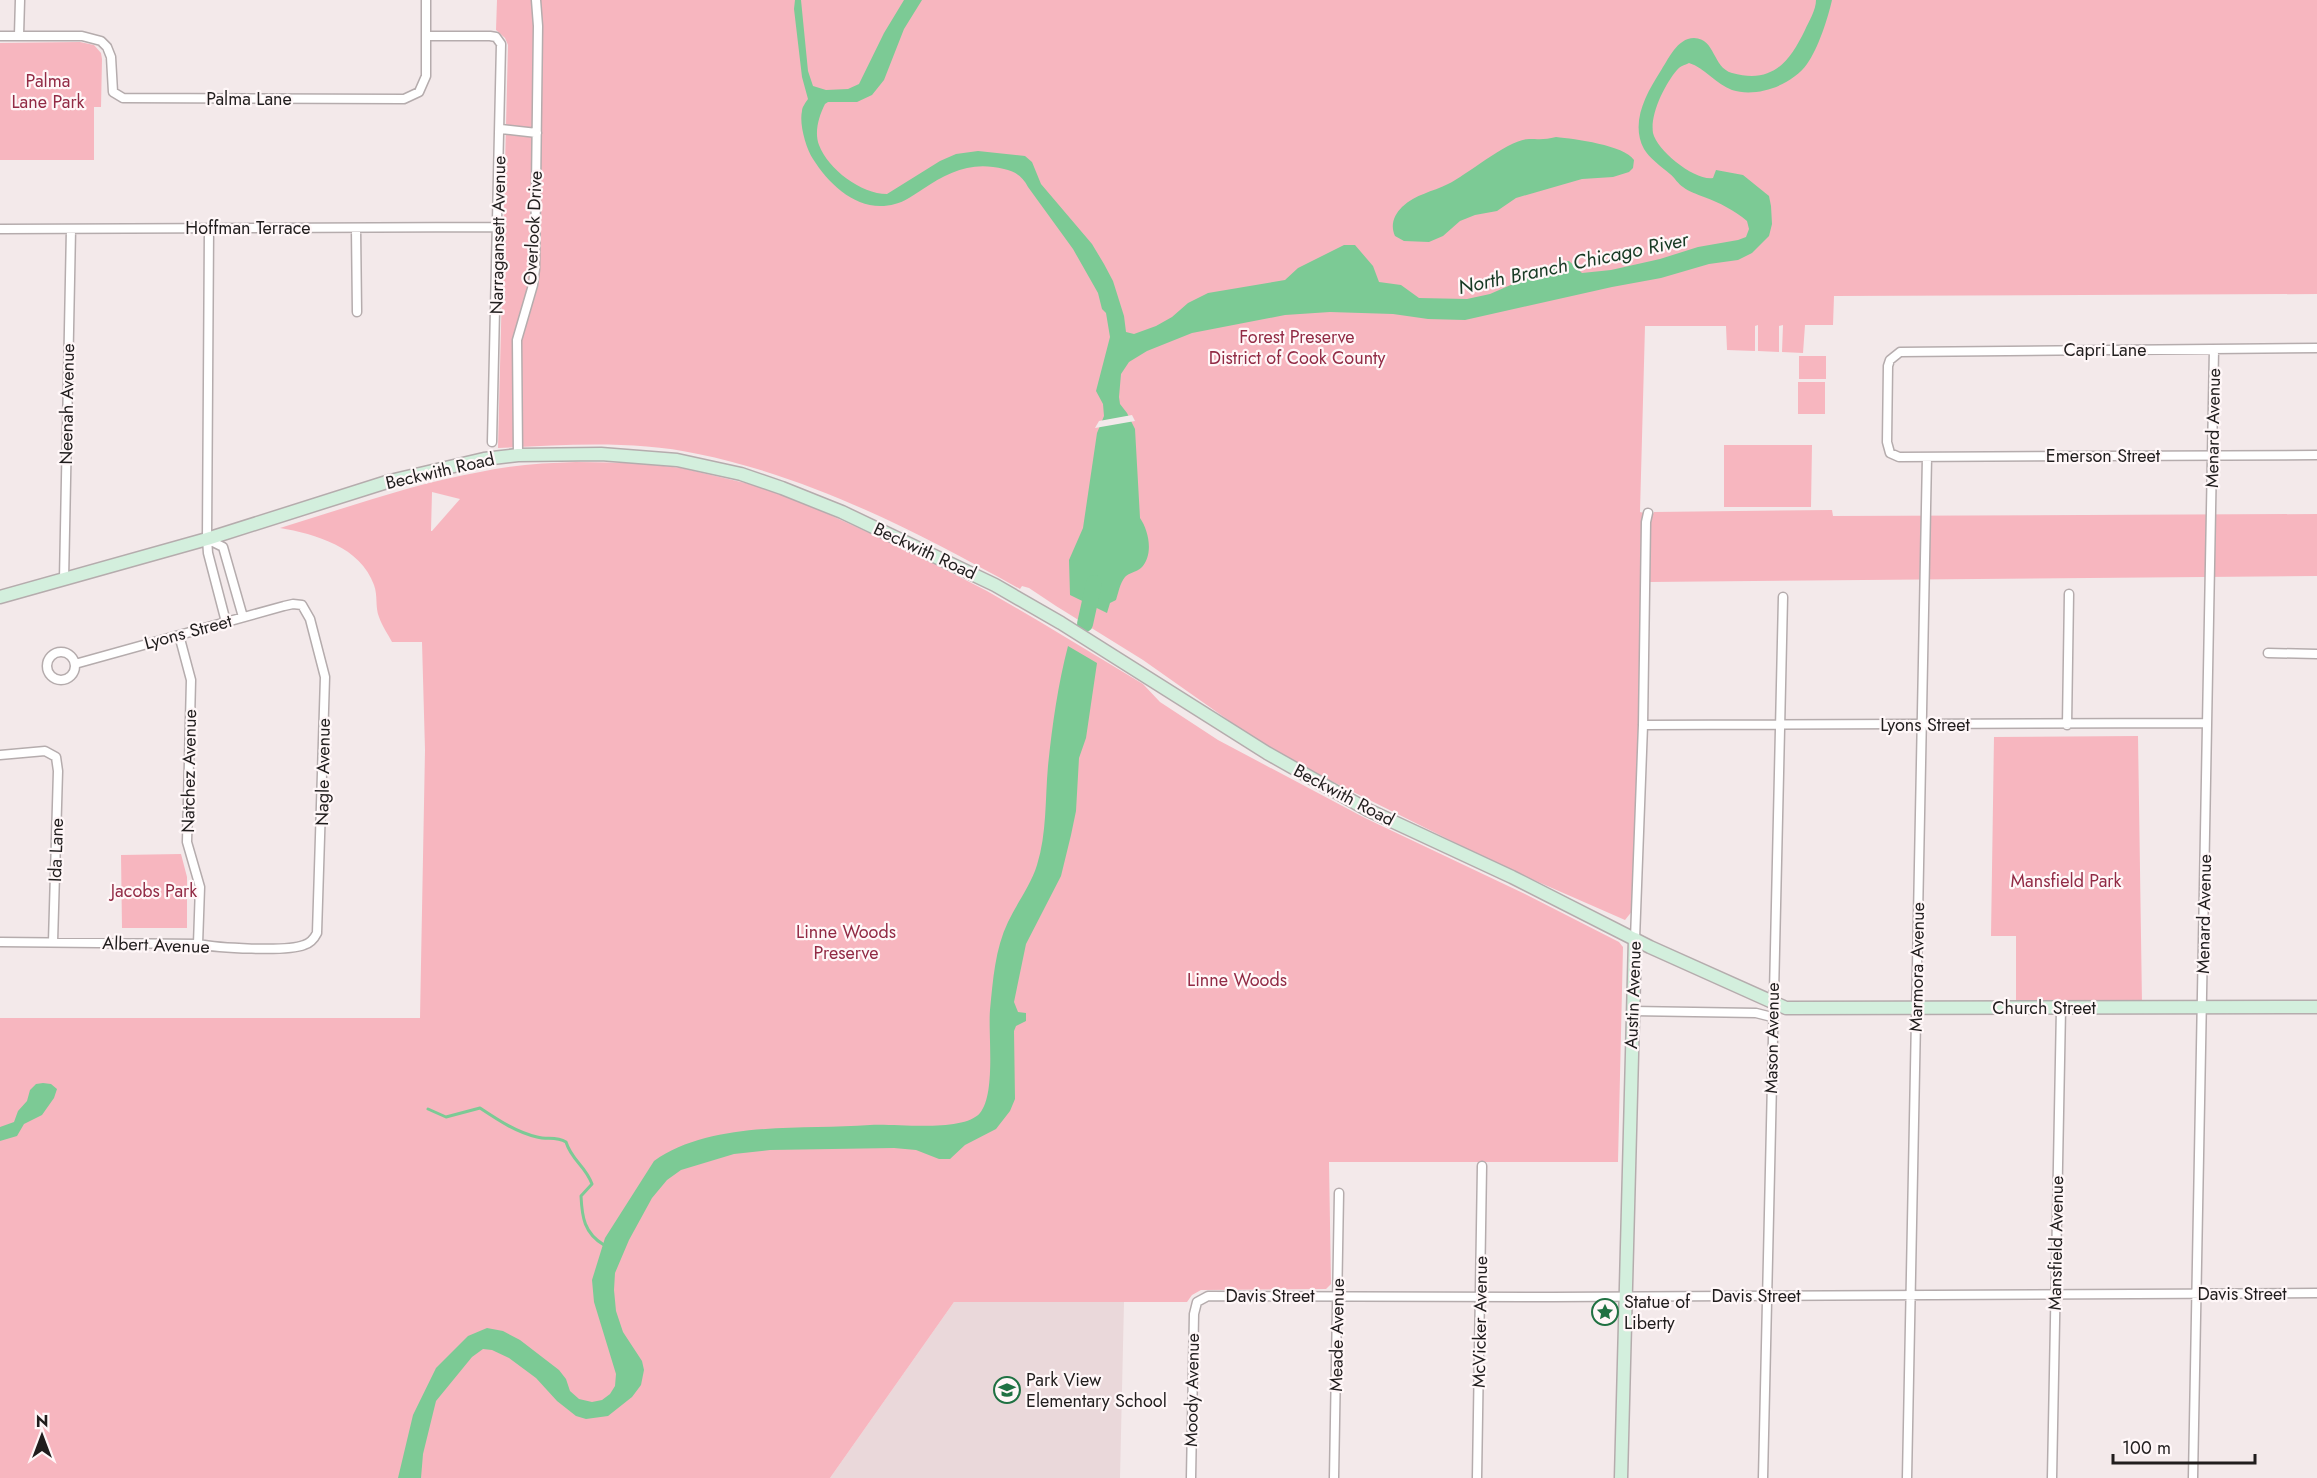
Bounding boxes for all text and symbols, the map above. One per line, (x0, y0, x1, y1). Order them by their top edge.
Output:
park label: Palma Lane Park (12, 68, 85, 115)
street label: Palma Lane (206, 86, 292, 112)
street label: Narragansett Avenue (484, 155, 512, 315)
street label: Overlook Drive (517, 170, 549, 286)
street label: Hoffman Terrace (185, 215, 311, 241)
water label: North Branch Chicago River (1455, 225, 1692, 302)
park label: Forest Preserve District of Cook County (1209, 324, 1385, 371)
street label: Capri Lane (2064, 337, 2146, 363)
street label: Neenah Avenue (53, 343, 81, 465)
street label: Menard Avenue (2199, 368, 2227, 488)
street label: Emerson Street (2046, 443, 2161, 469)
street label: Beckwith Road (383, 446, 497, 496)
street label: Beckwith Road (869, 516, 981, 586)
street label: Lyons Street (141, 608, 235, 656)
street label: Natchez Avenue (175, 709, 203, 833)
street label: Lyons Street (1880, 712, 1971, 738)
street label: Nagle Avenue (309, 718, 337, 826)
street label: Beckwith Road (1289, 757, 1399, 833)
street label: Ida Lane (42, 817, 70, 883)
street label: Menard Avenue (2190, 854, 2218, 974)
park label: Mansfield Park (2011, 868, 2122, 894)
park label: Jacobs Park (109, 878, 197, 904)
street label: Marmora Avenue (1903, 902, 1931, 1032)
park label: Linne Woods Preserve (796, 919, 896, 966)
street label: Albert Avenue (102, 930, 210, 960)
street label: Austin Avenue (1618, 941, 1648, 1049)
park label: Linne Woods (1187, 967, 1287, 993)
street label: Mason Avenue (1758, 982, 1786, 1094)
street label: Church Street (1992, 995, 2096, 1021)
street label: Mansfield Avenue (2042, 1175, 2070, 1311)
street label: McVicker Avenue (1466, 1256, 1494, 1388)
street label: Meade Avenue (1323, 1278, 1351, 1392)
street label: Davis Street (2197, 1281, 2287, 1307)
street label: Davis Street (1225, 1283, 1315, 1309)
street label: Davis Street (1711, 1283, 1801, 1309)
place label: Statue of Liberty (1624, 1289, 1691, 1336)
place icon: Statue of Liberty (1590, 1297, 1620, 1327)
street label: Moody Avenue (1178, 1333, 1206, 1447)
place label: Park View Elementary School (1026, 1367, 1167, 1414)
school or university icon: Park View Elementary School (992, 1375, 1022, 1405)
north arrow (12, 1406, 72, 1466)
text: N (36, 1410, 48, 1433)
scale bar (2113, 1427, 2256, 1465)
text: 100 m (2122, 1435, 2171, 1461)

